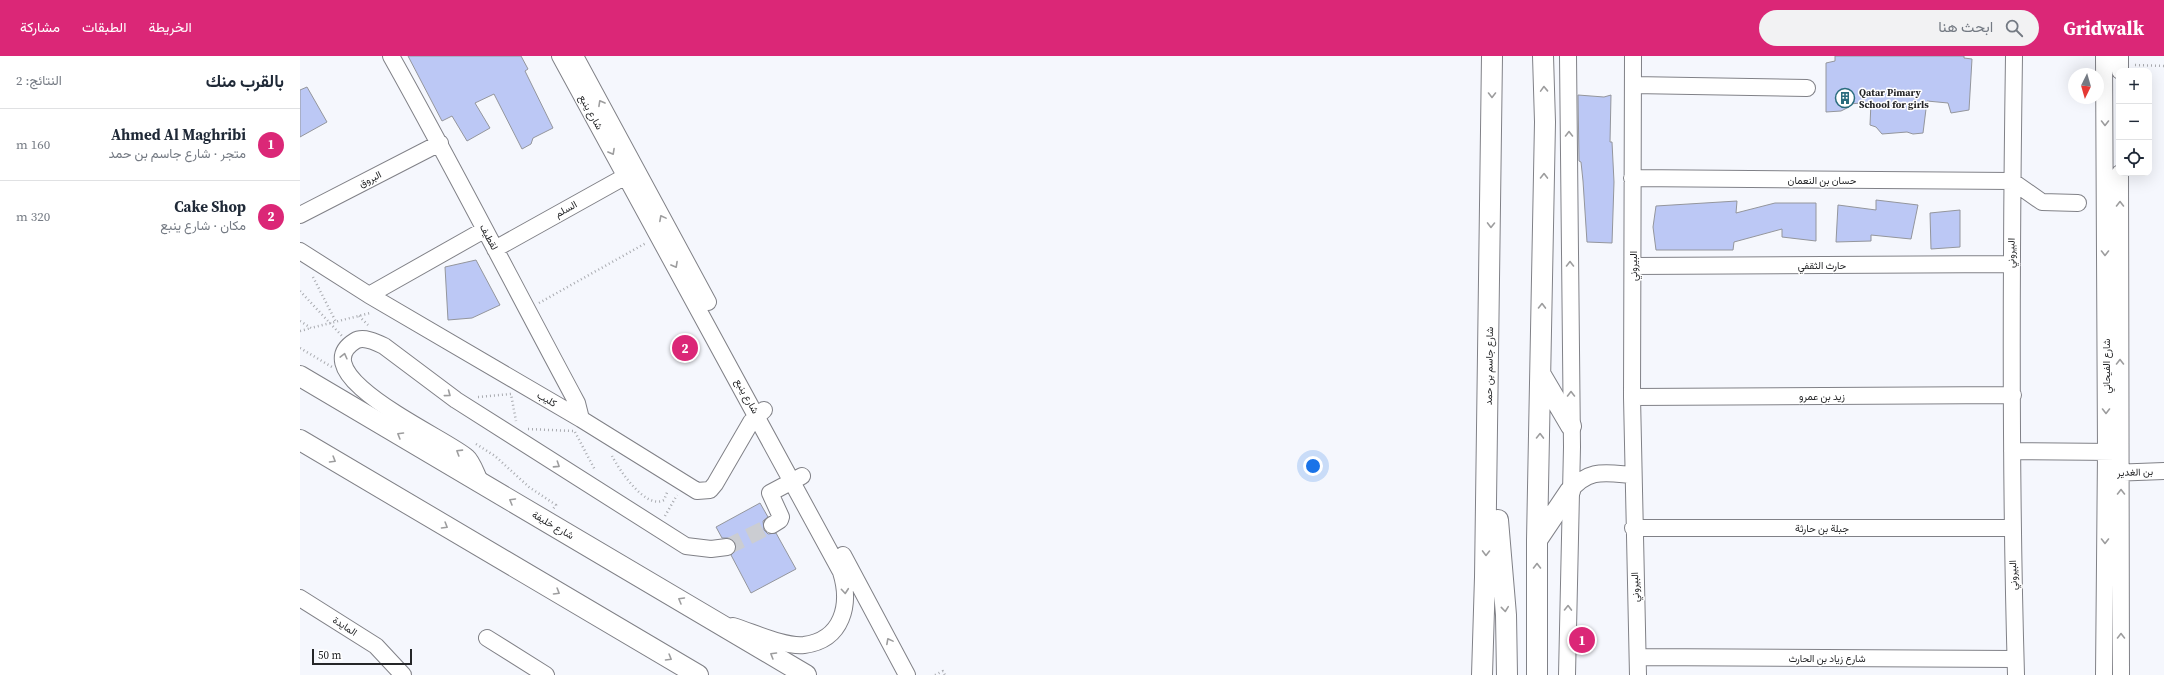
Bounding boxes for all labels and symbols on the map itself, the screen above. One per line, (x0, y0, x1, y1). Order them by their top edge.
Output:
north arrow (2068, 68, 2104, 104)
one-way arrow (1539, 86, 1548, 92)
place label: Qatar Pimary School for girls (1859, 86, 1929, 111)
building icon: Qatar Pimary School for girls (1834, 87, 1856, 109)
street label: شارع ينبع (576, 92, 606, 132)
one-way arrow (1488, 92, 1496, 98)
one-way arrow (598, 100, 605, 107)
one-way arrow (2101, 120, 2109, 126)
one-way arrow (1565, 131, 1573, 137)
one-way arrow (608, 147, 615, 155)
street label: البروق (356, 168, 384, 190)
one-way arrow (1540, 173, 1548, 179)
street label: حسان بن النعمان (1788, 174, 1857, 187)
street label: السلم (553, 198, 579, 220)
one-way arrow (2116, 201, 2124, 207)
one-way arrow (660, 214, 667, 222)
street label: لقطيف (477, 222, 501, 252)
one-way arrow (1487, 222, 1495, 228)
street label: البيروني (2004, 238, 2020, 268)
one-way arrow (2101, 250, 2109, 256)
street label: البيروني (1627, 251, 1642, 281)
street label: حارث الثقفي (1798, 259, 1847, 274)
one-way arrow (671, 261, 678, 269)
one-way arrow (1566, 261, 1574, 267)
one-way arrow (1538, 303, 1546, 309)
street label: شارع جاسم بن حمد (1482, 327, 1496, 405)
pin: 2 (672, 333, 698, 363)
street label: شارع الفيحاني (2100, 338, 2115, 394)
one-way arrow (339, 352, 348, 359)
one-way arrow (2116, 359, 2124, 365)
street label: شارع ينبع (732, 376, 762, 416)
street label: كليب (535, 388, 560, 410)
one-way arrow (444, 389, 451, 396)
street label: زيد بن عمرو (1799, 390, 1845, 403)
one-way arrow (1567, 391, 1575, 397)
one-way arrow (2102, 408, 2110, 414)
one-way arrow (397, 433, 404, 440)
one-way arrow (1535, 433, 1544, 439)
one-way arrow (456, 449, 463, 457)
one-way arrow (329, 456, 336, 463)
your location (1303, 456, 1323, 476)
one-way arrow (553, 460, 560, 468)
street label: بن الغدير (2116, 465, 2153, 479)
one-way arrow (2117, 489, 2125, 495)
one-way arrow (509, 499, 516, 506)
street label: شارع خليفة (530, 508, 576, 542)
one-way arrow (441, 522, 448, 529)
street label: جبلة بن حارثة (1795, 522, 1849, 535)
one-way arrow (2101, 538, 2109, 544)
one-way arrow (1482, 550, 1490, 556)
street label: البيروني (2006, 560, 2022, 590)
one-way arrow (1533, 563, 1541, 569)
street label: البيروني (1628, 572, 1644, 602)
one-way arrow (553, 588, 560, 595)
one-way arrow (841, 588, 850, 594)
one-way arrow (678, 597, 685, 604)
one-way arrow (1564, 605, 1572, 611)
one-way arrow (1501, 606, 1510, 612)
street label: المايدة (330, 613, 360, 639)
pin: 1 (1569, 625, 1595, 655)
one-way arrow (2117, 633, 2125, 639)
one-way arrow (886, 637, 894, 645)
scale bar (312, 647, 412, 666)
one-way arrow (770, 652, 777, 659)
street label: شارع زياد بن الحارث (1788, 652, 1866, 665)
one-way arrow (665, 654, 672, 661)

